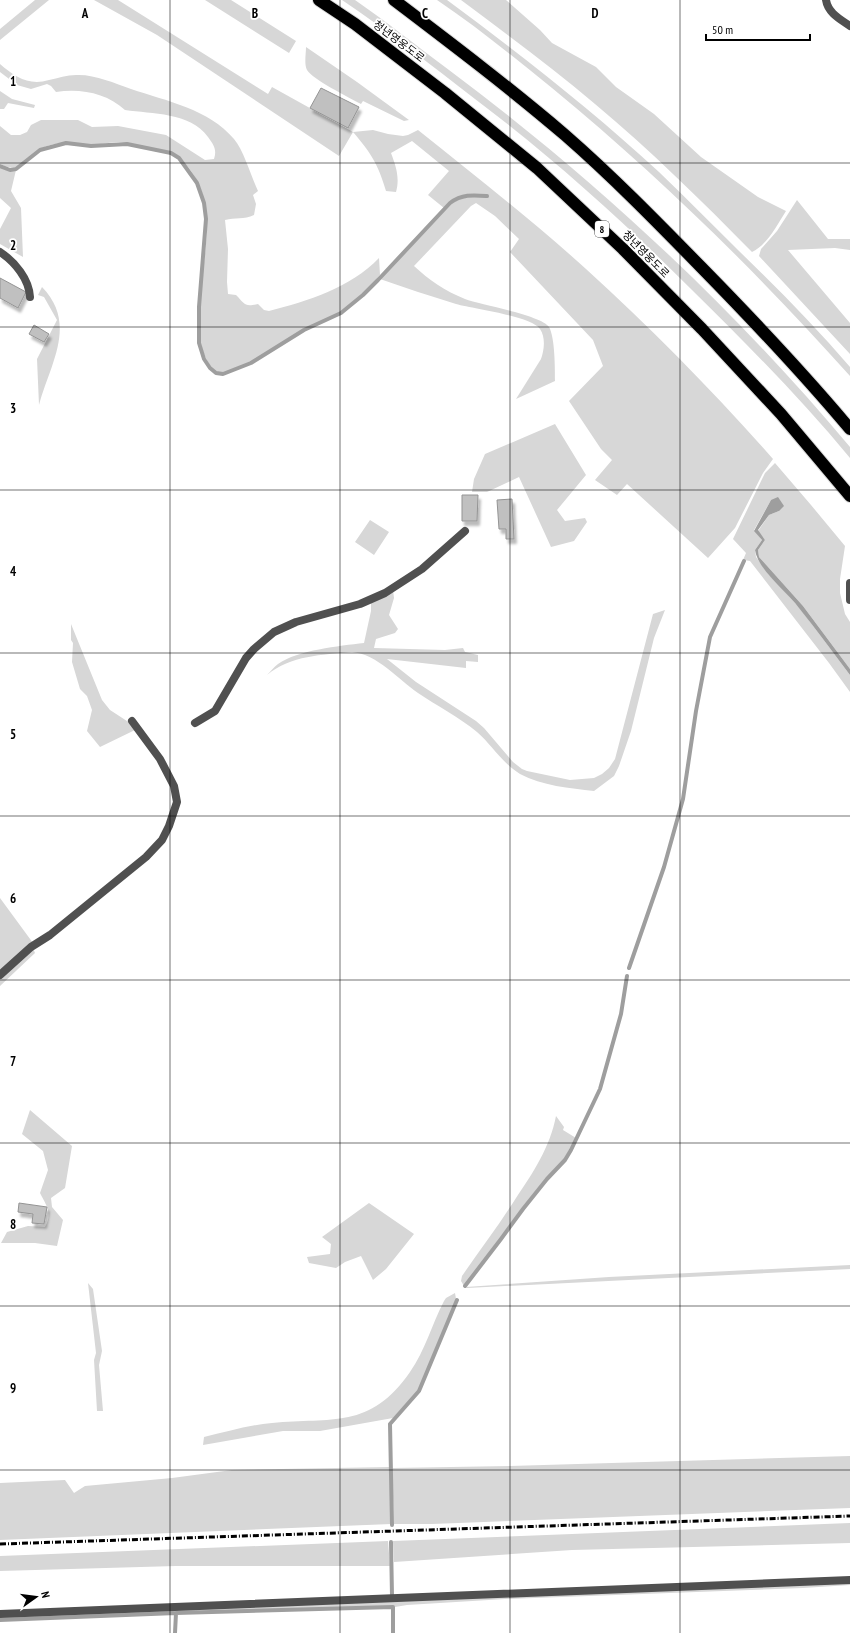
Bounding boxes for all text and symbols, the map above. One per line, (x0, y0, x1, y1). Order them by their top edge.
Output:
text: A (81, 5, 89, 22)
text: B (252, 5, 258, 22)
text: C (422, 5, 428, 22)
text: D (592, 5, 599, 22)
scale bar (706, 16, 810, 42)
street label: 청년영웅도로 (371, 17, 427, 65)
text: 50 m (712, 22, 733, 37)
text: 1 (10, 73, 16, 90)
road number: 8 (595, 221, 609, 237)
street label: 청년영웅도로 (620, 228, 672, 280)
text: 2 (10, 237, 16, 254)
text: 3 (10, 400, 16, 417)
text: 4 (10, 563, 17, 580)
text: 5 (10, 726, 16, 743)
text: 6 (10, 890, 16, 907)
text: 7 (10, 1053, 16, 1070)
text: 8 (10, 1216, 16, 1233)
text: 9 (10, 1380, 16, 1397)
north arrow (16, 1577, 56, 1617)
text: N (38, 1590, 53, 1599)

